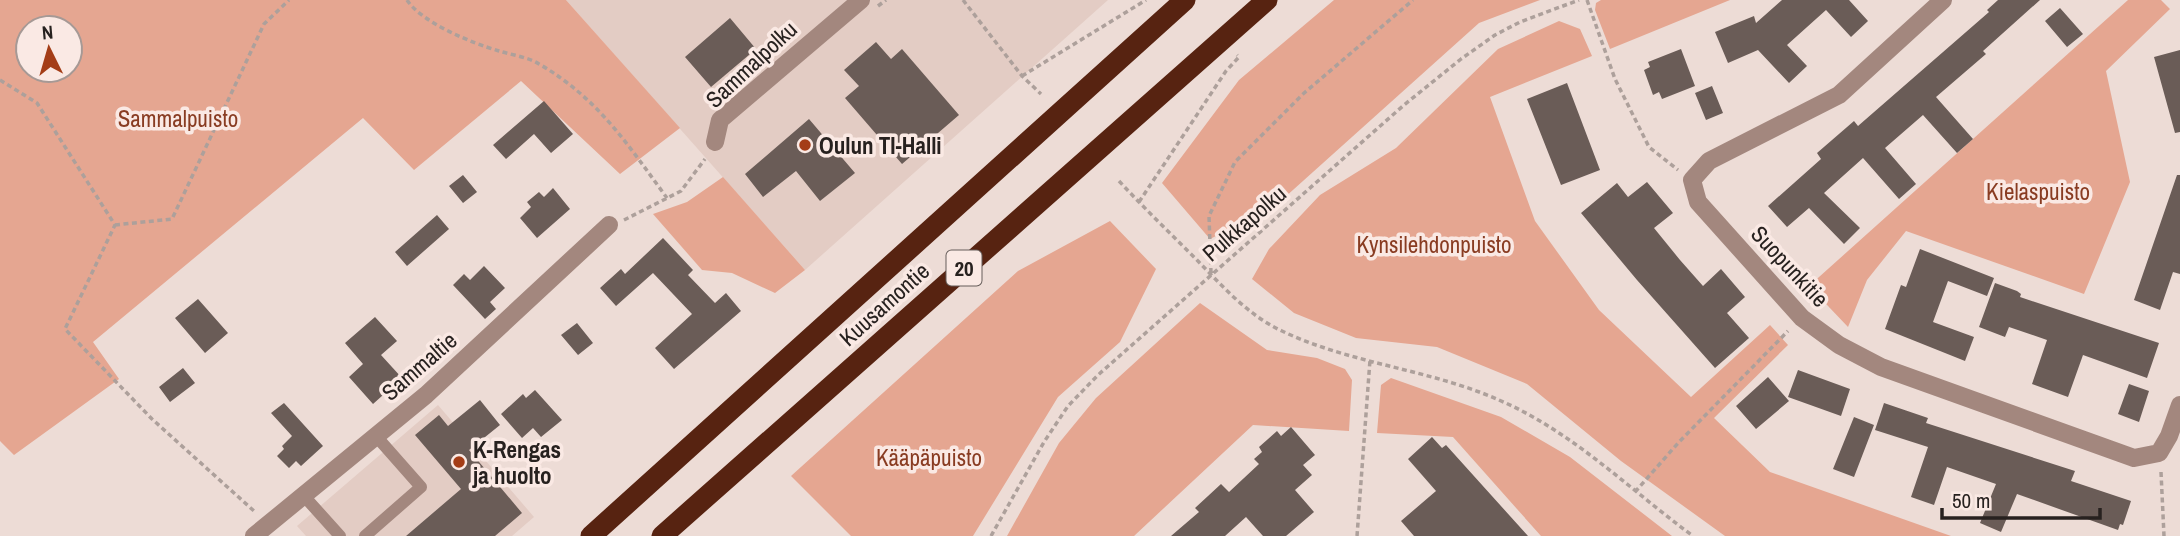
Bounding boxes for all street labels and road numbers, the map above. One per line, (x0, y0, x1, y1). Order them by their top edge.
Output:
street label: Sammalpolku (699, 14, 803, 114)
street label: Pulkkapolku (1195, 178, 1293, 268)
street label: Suopunkitie (1744, 219, 1836, 313)
road number: 20 (946, 250, 982, 286)
street label: Kuusamontie (832, 255, 936, 353)
street label: Sammaltie (375, 325, 463, 407)

